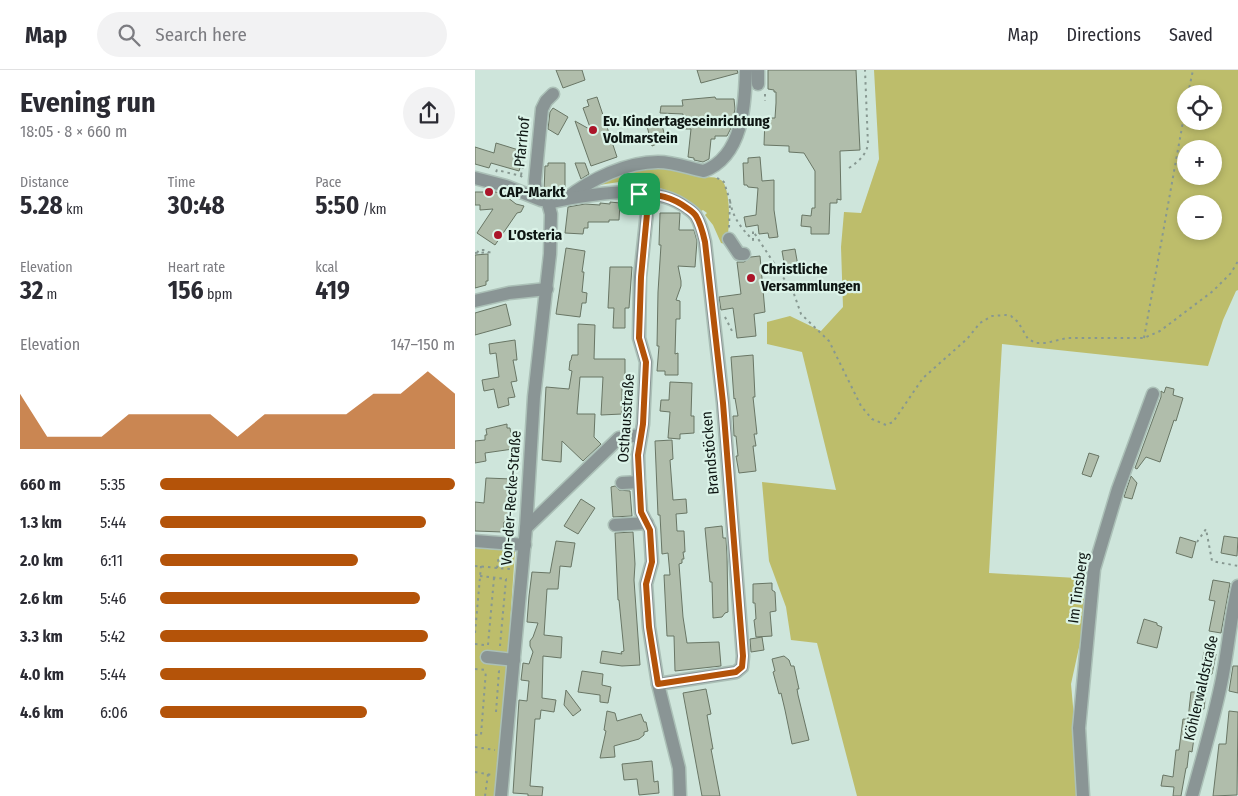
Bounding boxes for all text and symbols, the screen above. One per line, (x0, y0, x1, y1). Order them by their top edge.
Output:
search box (97, 12, 447, 57)
text: Map (25, 21, 67, 49)
icon: search (115, 21, 143, 49)
text: Search here (155, 23, 247, 46)
text: Map (1007, 24, 1039, 46)
text: Directions (1067, 24, 1141, 46)
text: Saved (1169, 24, 1213, 46)
map controls (1177, 85, 1222, 240)
button: locate (1177, 85, 1222, 130)
text: Evening run (20, 86, 156, 119)
button: share (403, 87, 455, 139)
place label: Ev. Kindertageseinrichtung Volmarstein (602, 112, 770, 147)
street label: Pfarrhof (510, 115, 534, 168)
text: 18:05 · 8 × 660 m (20, 122, 127, 141)
marker: Ev. Kindertageseinrichtung Volmarstein (587, 124, 599, 136)
button: + (1177, 140, 1222, 185)
pin (618, 173, 660, 215)
text: Distance (20, 174, 69, 191)
text: Time (168, 174, 195, 191)
text: Pace (315, 174, 341, 191)
icon: arrive (625, 180, 653, 208)
place label: CAP-Markt (499, 183, 566, 201)
marker: CAP-Markt (483, 186, 495, 198)
text: 5.28 (20, 191, 63, 221)
text: 30:48 (168, 191, 225, 221)
text: 5:50 (315, 191, 359, 221)
button: − (1177, 195, 1222, 240)
text: km (63, 201, 83, 218)
text: /km (359, 201, 387, 218)
place label: L'Osteria (508, 226, 563, 244)
marker: L'Osteria (492, 229, 504, 241)
text: Elevation (20, 259, 73, 276)
text: Heart rate (168, 259, 225, 276)
text: kcal (315, 259, 338, 276)
place label: Christliche Versammlungen (760, 260, 861, 295)
marker: Christliche Versammlungen (745, 272, 757, 284)
text: 32 (20, 276, 43, 306)
text: 156 (168, 276, 204, 306)
text: 419 (315, 276, 350, 306)
text: m (43, 286, 57, 303)
text: bpm (204, 286, 233, 303)
text: Elevation (20, 335, 80, 354)
text: 147–150 m (390, 335, 455, 354)
street label: Osthausstraße (614, 373, 638, 463)
street label: Brandstöcken (697, 410, 723, 496)
street label: Von-der-Recke-Straße (497, 430, 525, 566)
text: 660 m (20, 475, 61, 494)
text: 5:35 (100, 475, 125, 494)
text: 1.3 km (20, 513, 62, 532)
text: 5:44 (100, 513, 126, 532)
text: 2.0 km (20, 551, 63, 570)
text: 6:11 (100, 551, 123, 570)
street label: Im Tinsberg (1064, 551, 1092, 625)
text: 2.6 km (20, 589, 63, 608)
text: 5:46 (100, 589, 126, 608)
text: 3.3 km (20, 627, 63, 646)
text: 5:42 (100, 627, 125, 646)
street label: Köhlerwaldstraße (1180, 634, 1222, 742)
text: 4.0 km (20, 665, 64, 684)
text: 5:44 (100, 665, 126, 684)
text: 4.6 km (20, 703, 64, 722)
text: 6:06 (100, 703, 128, 722)

